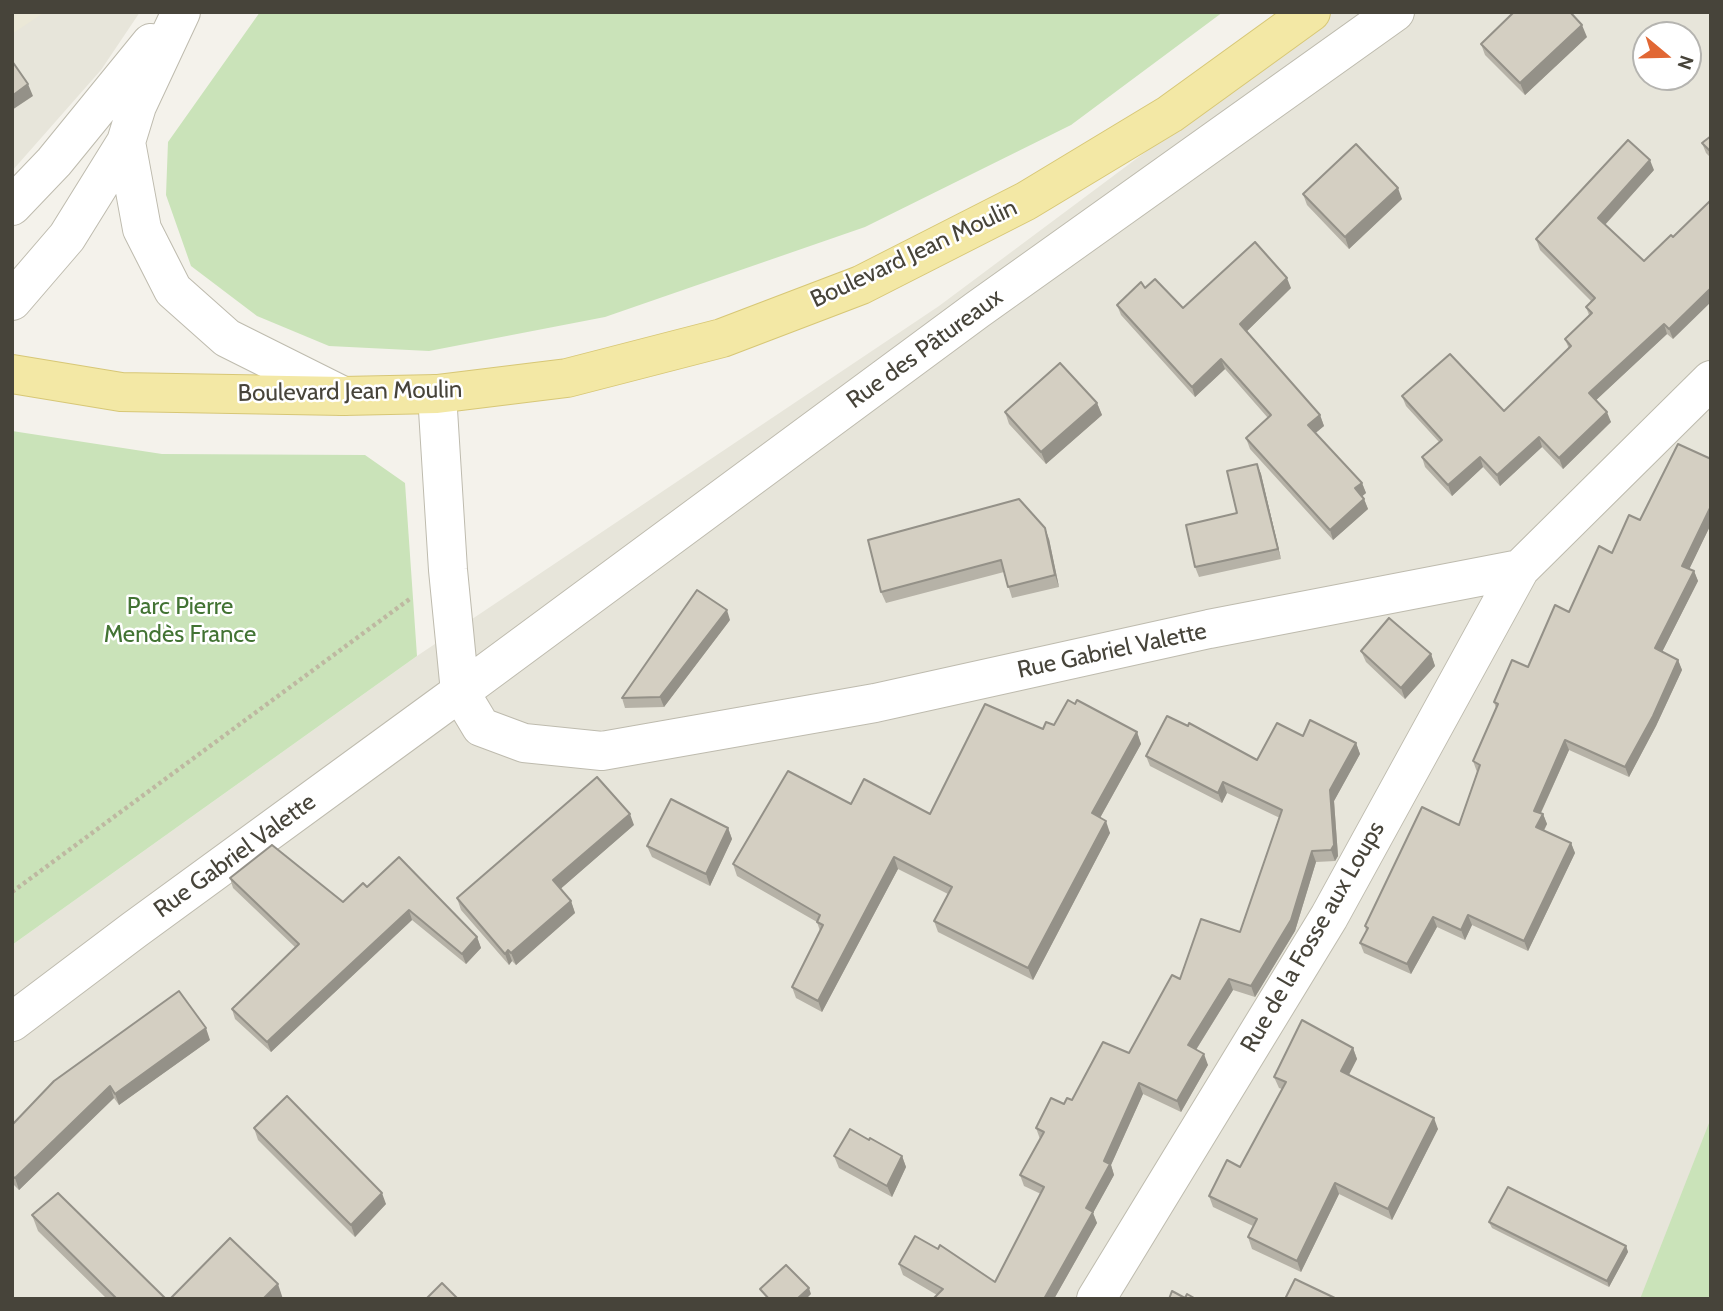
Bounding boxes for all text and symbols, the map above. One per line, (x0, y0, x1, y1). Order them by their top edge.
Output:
north arrow (1632, 21, 1702, 91)
text: N (1672, 52, 1698, 72)
street label: Boulevard Jean Moulin (806, 193, 1022, 315)
street label: Rue des Pâtureaux (841, 283, 1009, 415)
street label: Boulevard Jean Moulin (237, 376, 463, 408)
park label: Parc Pierre Mendès France (104, 593, 256, 649)
street label: Rue Gabriel Valette (1015, 617, 1209, 685)
street label: Rue Gabriel Valette (149, 788, 321, 924)
street label: Rue de la Fosse aux Loups (1235, 816, 1391, 1058)

